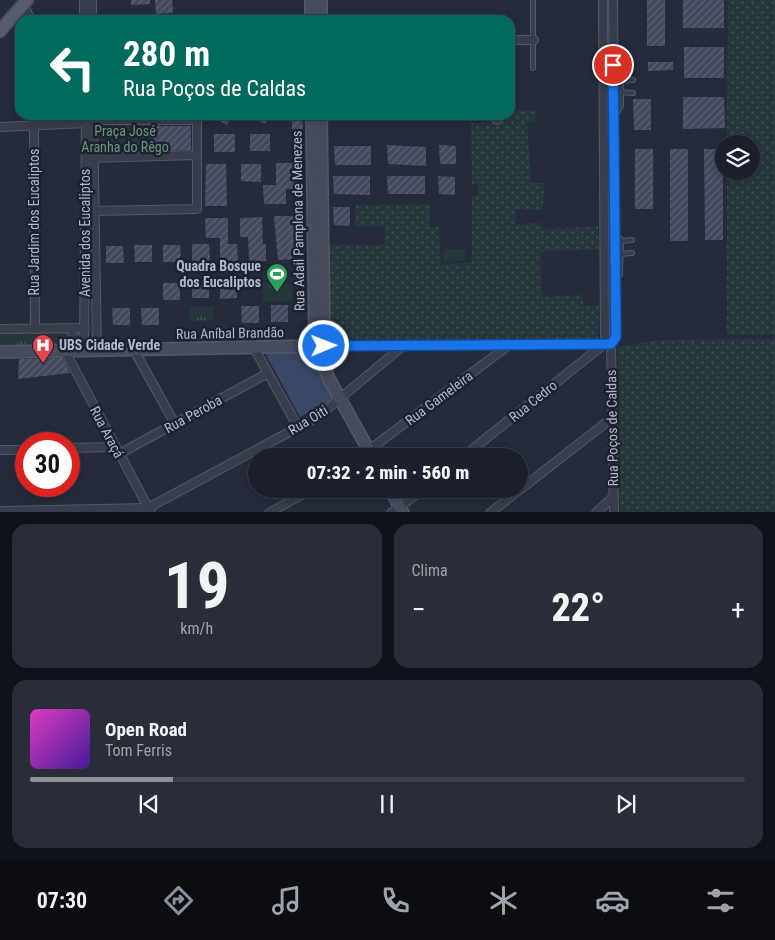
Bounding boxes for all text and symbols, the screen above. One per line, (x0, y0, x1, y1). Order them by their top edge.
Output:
text: 280 m (123, 34, 210, 75)
icon: left (40, 35, 105, 100)
pin (592, 44, 634, 86)
icon: arrive (599, 51, 627, 79)
text: Rua Poços de Caldas (123, 76, 306, 101)
park label: Praça José Aranha do Rêgo (81, 123, 169, 155)
street label: Rua Adail Pamplona de Menezes (288, 131, 308, 311)
map controls (715, 135, 760, 180)
button: layers (715, 135, 760, 180)
street label: Rua Jardim dos Eucaliptos (26, 149, 42, 295)
street label: Avenida dos Eucaliptos (77, 169, 93, 297)
place label: Quadra Bosque dos Eucaliptos (176, 258, 261, 290)
sports icon: Quadra Bosque dos Eucaliptos (265, 262, 289, 293)
position arrow (297, 319, 349, 371)
street label: Rua Aníbal Brandão (176, 324, 284, 342)
hospital icon: UBS Cidade Verde (31, 333, 55, 364)
place label: UBS Cidade Verde (59, 337, 160, 353)
street label: Rua Gameleira (402, 368, 476, 428)
street label: Rua Poços de Caldas (603, 370, 621, 486)
street label: Rua Cedro (506, 377, 560, 425)
street label: Rua Peroba (162, 392, 224, 436)
street label: Rua Oiti (285, 402, 331, 438)
street label: Rua Araçá (87, 403, 127, 461)
speed limit sign: 30 (15, 432, 80, 497)
text: 07:32 · 2 min · 560 m (307, 461, 469, 484)
text: 19 (164, 548, 230, 624)
text: Clima (412, 561, 448, 580)
text: 22° (552, 586, 605, 630)
text: − (412, 593, 426, 626)
text: + (731, 593, 745, 626)
text: km/h (180, 619, 213, 638)
text: Open Road (105, 718, 187, 741)
text: Tom Ferris (105, 741, 172, 760)
icon: previous (135, 790, 163, 818)
icon: pause (373, 790, 401, 818)
icon: next (612, 790, 640, 818)
icon: directions (161, 883, 196, 918)
icon: music (269, 883, 304, 918)
icon: phone (378, 883, 413, 918)
icon: climate (486, 883, 521, 918)
icon: car (595, 883, 630, 918)
icon: filters (703, 883, 738, 918)
text: 07:30 (37, 888, 87, 913)

